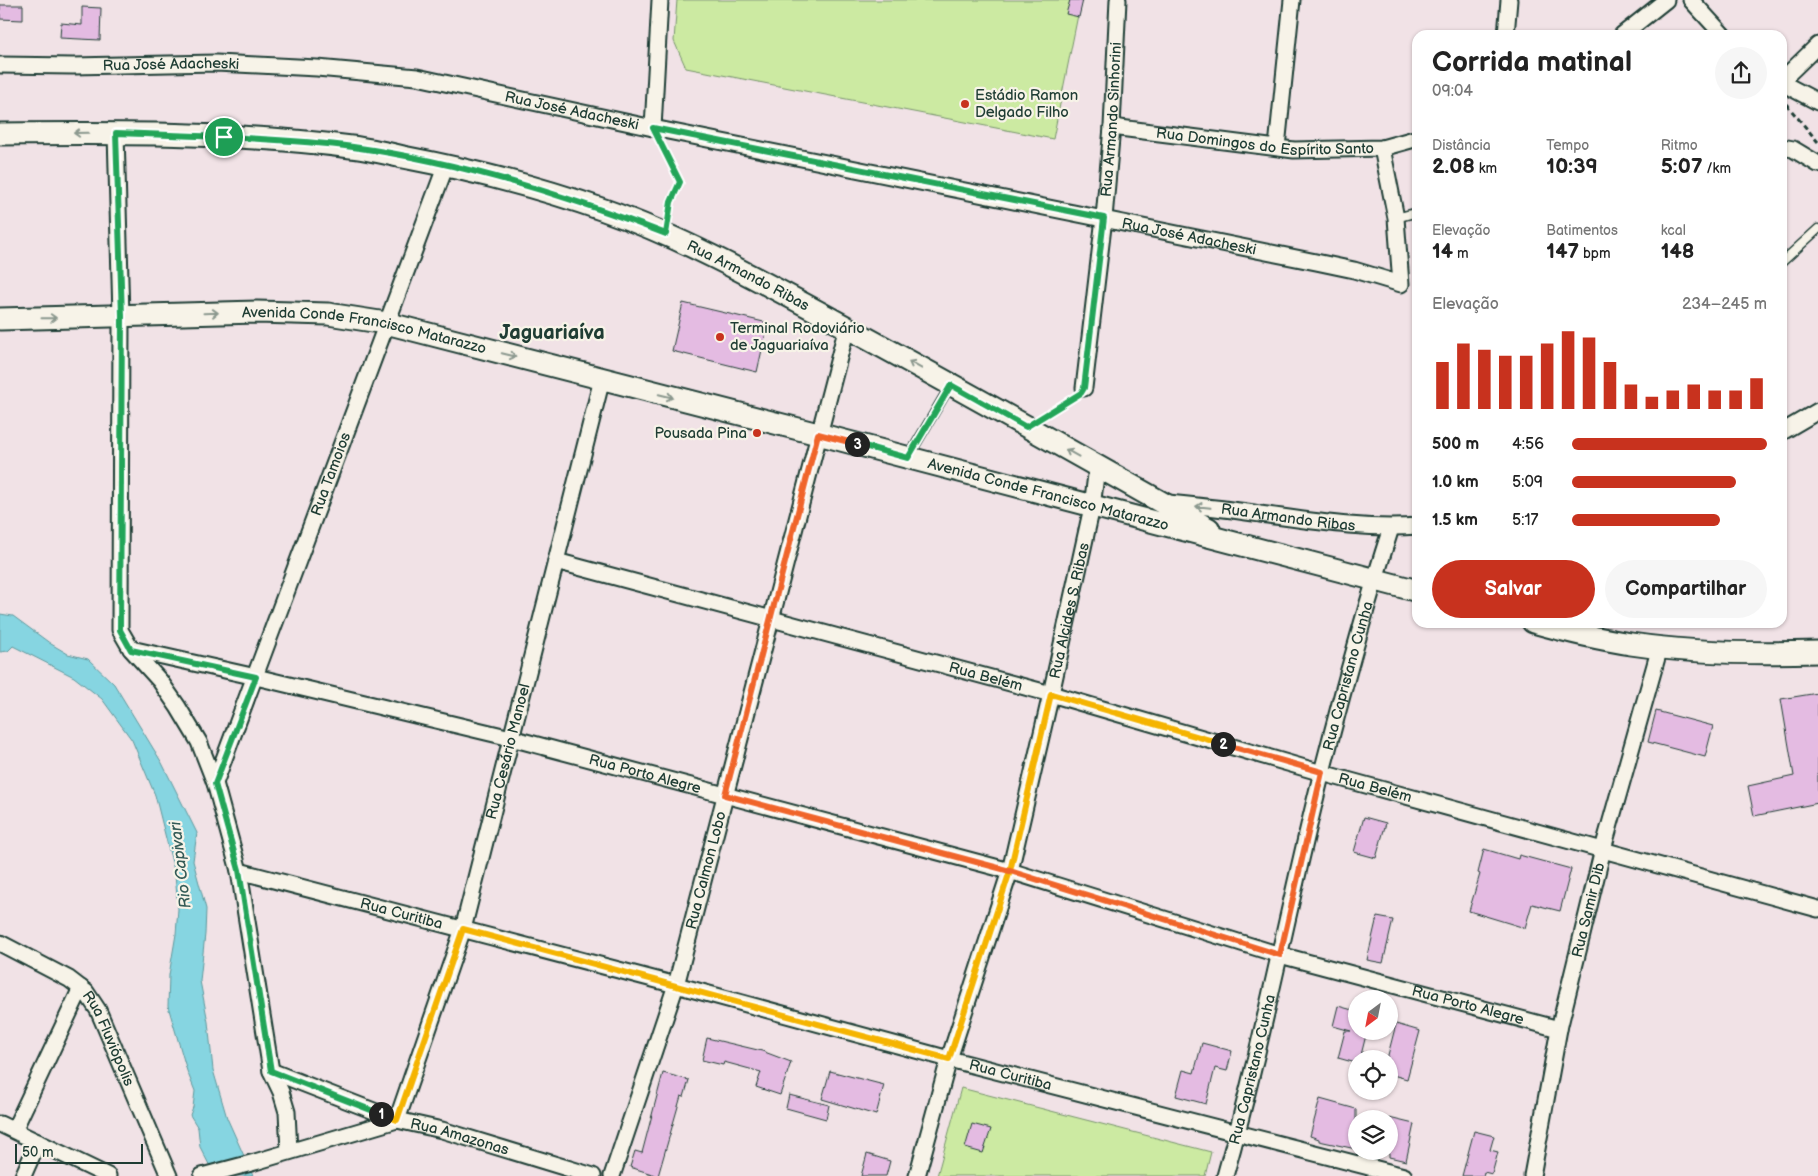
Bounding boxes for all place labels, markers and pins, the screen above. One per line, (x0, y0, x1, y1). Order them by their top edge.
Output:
place label: Estádio Ramon Delgado Filho (975, 86, 1078, 122)
marker: Estádio Ramon Delgado Filho (959, 98, 971, 110)
pin (203, 116, 245, 158)
place label: Terminal Rodoviário de Jaguariaíva (730, 319, 865, 355)
marker: Terminal Rodoviário de Jaguariaíva (714, 331, 726, 343)
place label: Pousada Pina (654, 424, 747, 443)
marker: Pousada Pina (751, 427, 763, 439)
pin: 3 (844, 432, 870, 456)
pin: 2 (1210, 732, 1236, 756)
pin: 1 (368, 1102, 394, 1126)

